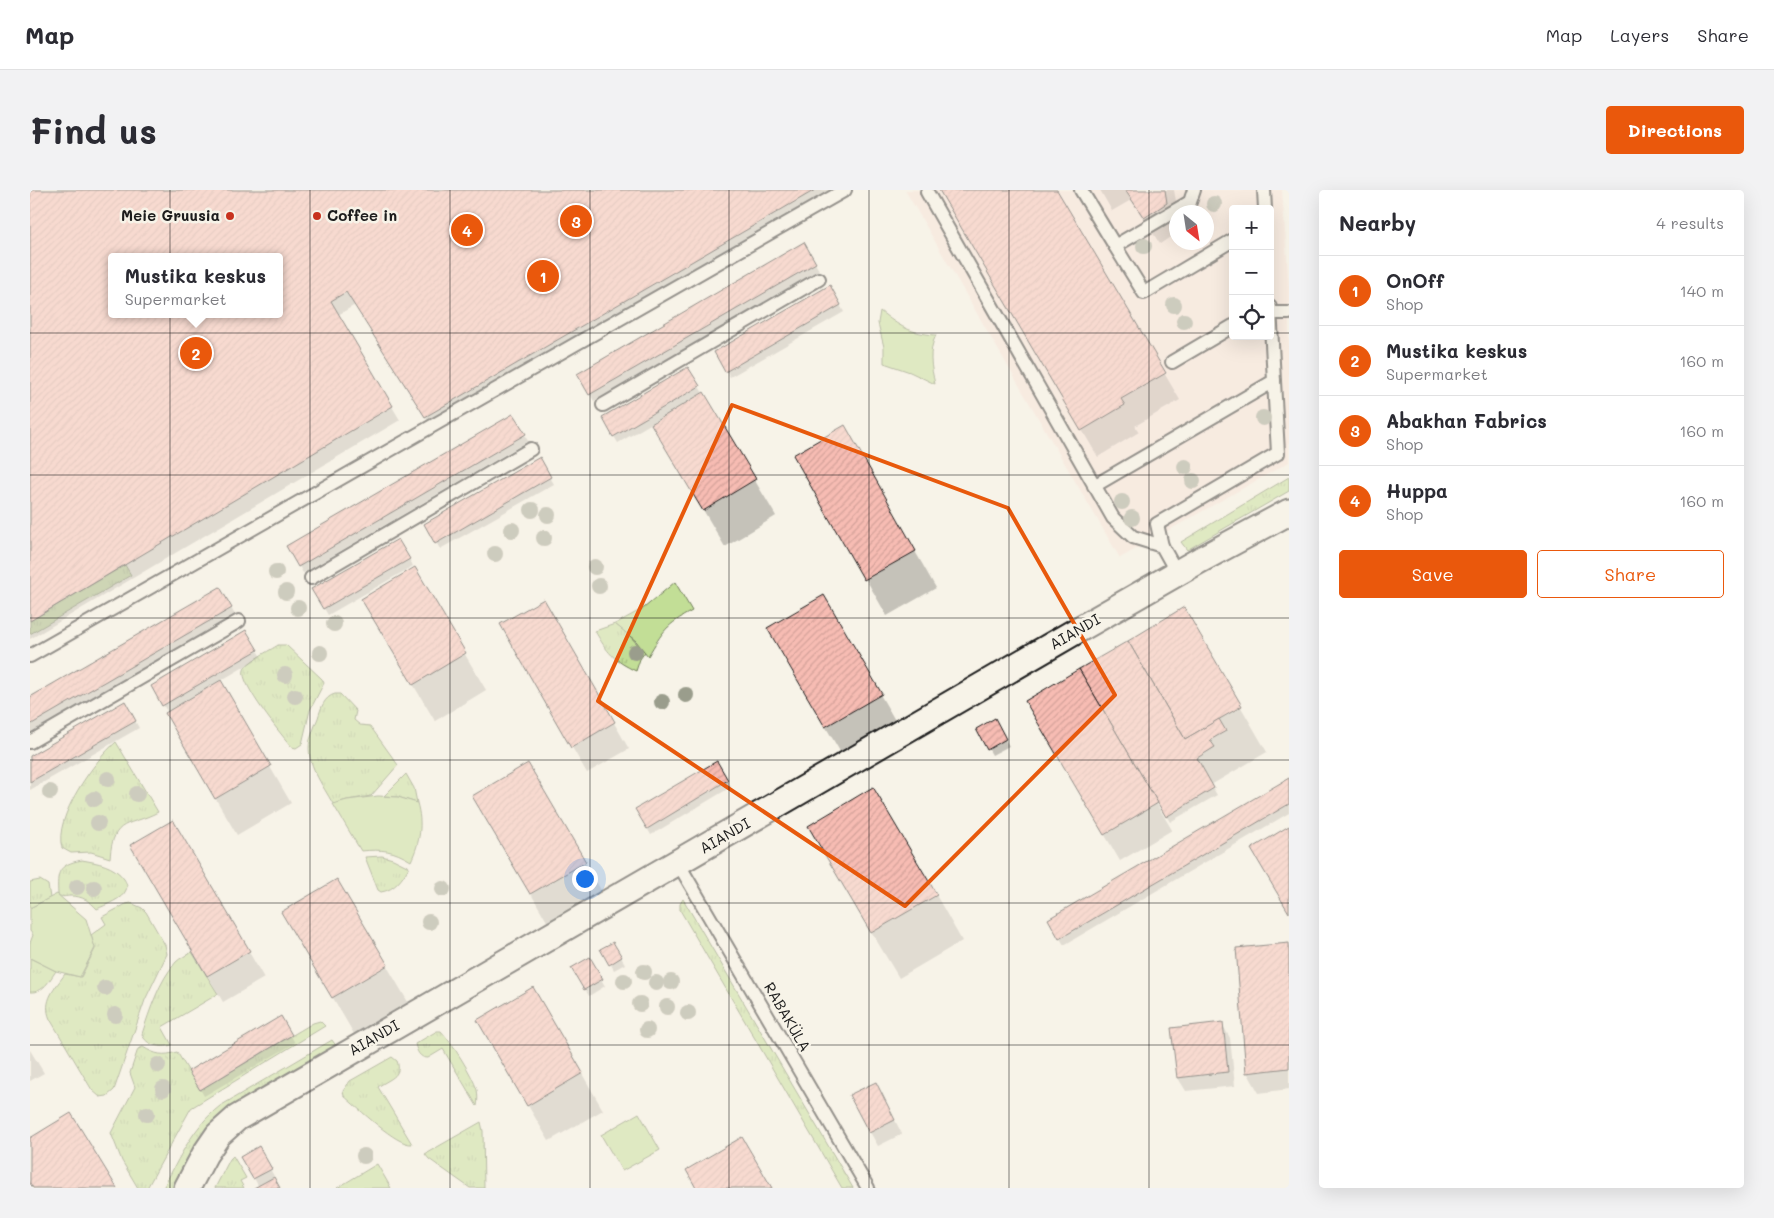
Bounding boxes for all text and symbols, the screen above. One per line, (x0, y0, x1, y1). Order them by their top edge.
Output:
text: Map (25, 19, 74, 50)
text: Map (1546, 23, 1582, 47)
text: Layers (1610, 23, 1669, 47)
text: Share (1697, 23, 1749, 47)
button: Directions (1606, 106, 1744, 154)
text: Find us (30, 107, 157, 153)
pin: 3 (560, 202, 592, 240)
place label: Meie Gruusia (121, 205, 220, 225)
place label: Coffee in (327, 205, 397, 225)
north arrow (1169, 205, 1214, 250)
map controls (1229, 205, 1274, 340)
button: + (1229, 205, 1274, 250)
text: Nearby (1339, 209, 1416, 236)
marker: Meie Gruusia (224, 210, 236, 222)
marker: Coffee in (311, 210, 323, 222)
pin: 4 (451, 211, 483, 249)
text: 4 results (1656, 212, 1724, 233)
button: − (1229, 250, 1274, 295)
popup (108, 253, 283, 318)
pin: 1 (527, 257, 559, 295)
text: Mustika keskus (125, 263, 266, 288)
text: OnOff (1386, 268, 1444, 293)
text: 1 (1351, 280, 1359, 301)
text: 140 m (1680, 280, 1724, 301)
text: Supermarket (125, 288, 227, 309)
text: Shop (1386, 293, 1423, 314)
button: locate (1229, 295, 1274, 340)
pin: 2 (180, 334, 212, 372)
text: Mustika keskus (1386, 338, 1527, 363)
text: 2 (1351, 350, 1359, 371)
text: 160 m (1679, 350, 1724, 371)
text: Supermarket (1386, 363, 1488, 384)
text: Abakhan Fabrics (1386, 408, 1547, 433)
text: 3 (1350, 420, 1360, 441)
text: 160 m (1679, 420, 1724, 441)
text: Shop (1386, 433, 1423, 454)
text: Huppa (1386, 478, 1448, 503)
text: 4 (1350, 490, 1360, 511)
text: 160 m (1679, 490, 1724, 511)
text: Shop (1386, 503, 1423, 524)
button: Save (1339, 550, 1527, 598)
button: Share (1537, 550, 1724, 598)
street label: AIANDI (1046, 608, 1104, 654)
street label: AIANDI (696, 812, 754, 858)
your location (572, 866, 598, 892)
street label: RABAKÜLA (760, 978, 816, 1055)
street label: AIANDI (345, 1014, 403, 1060)

